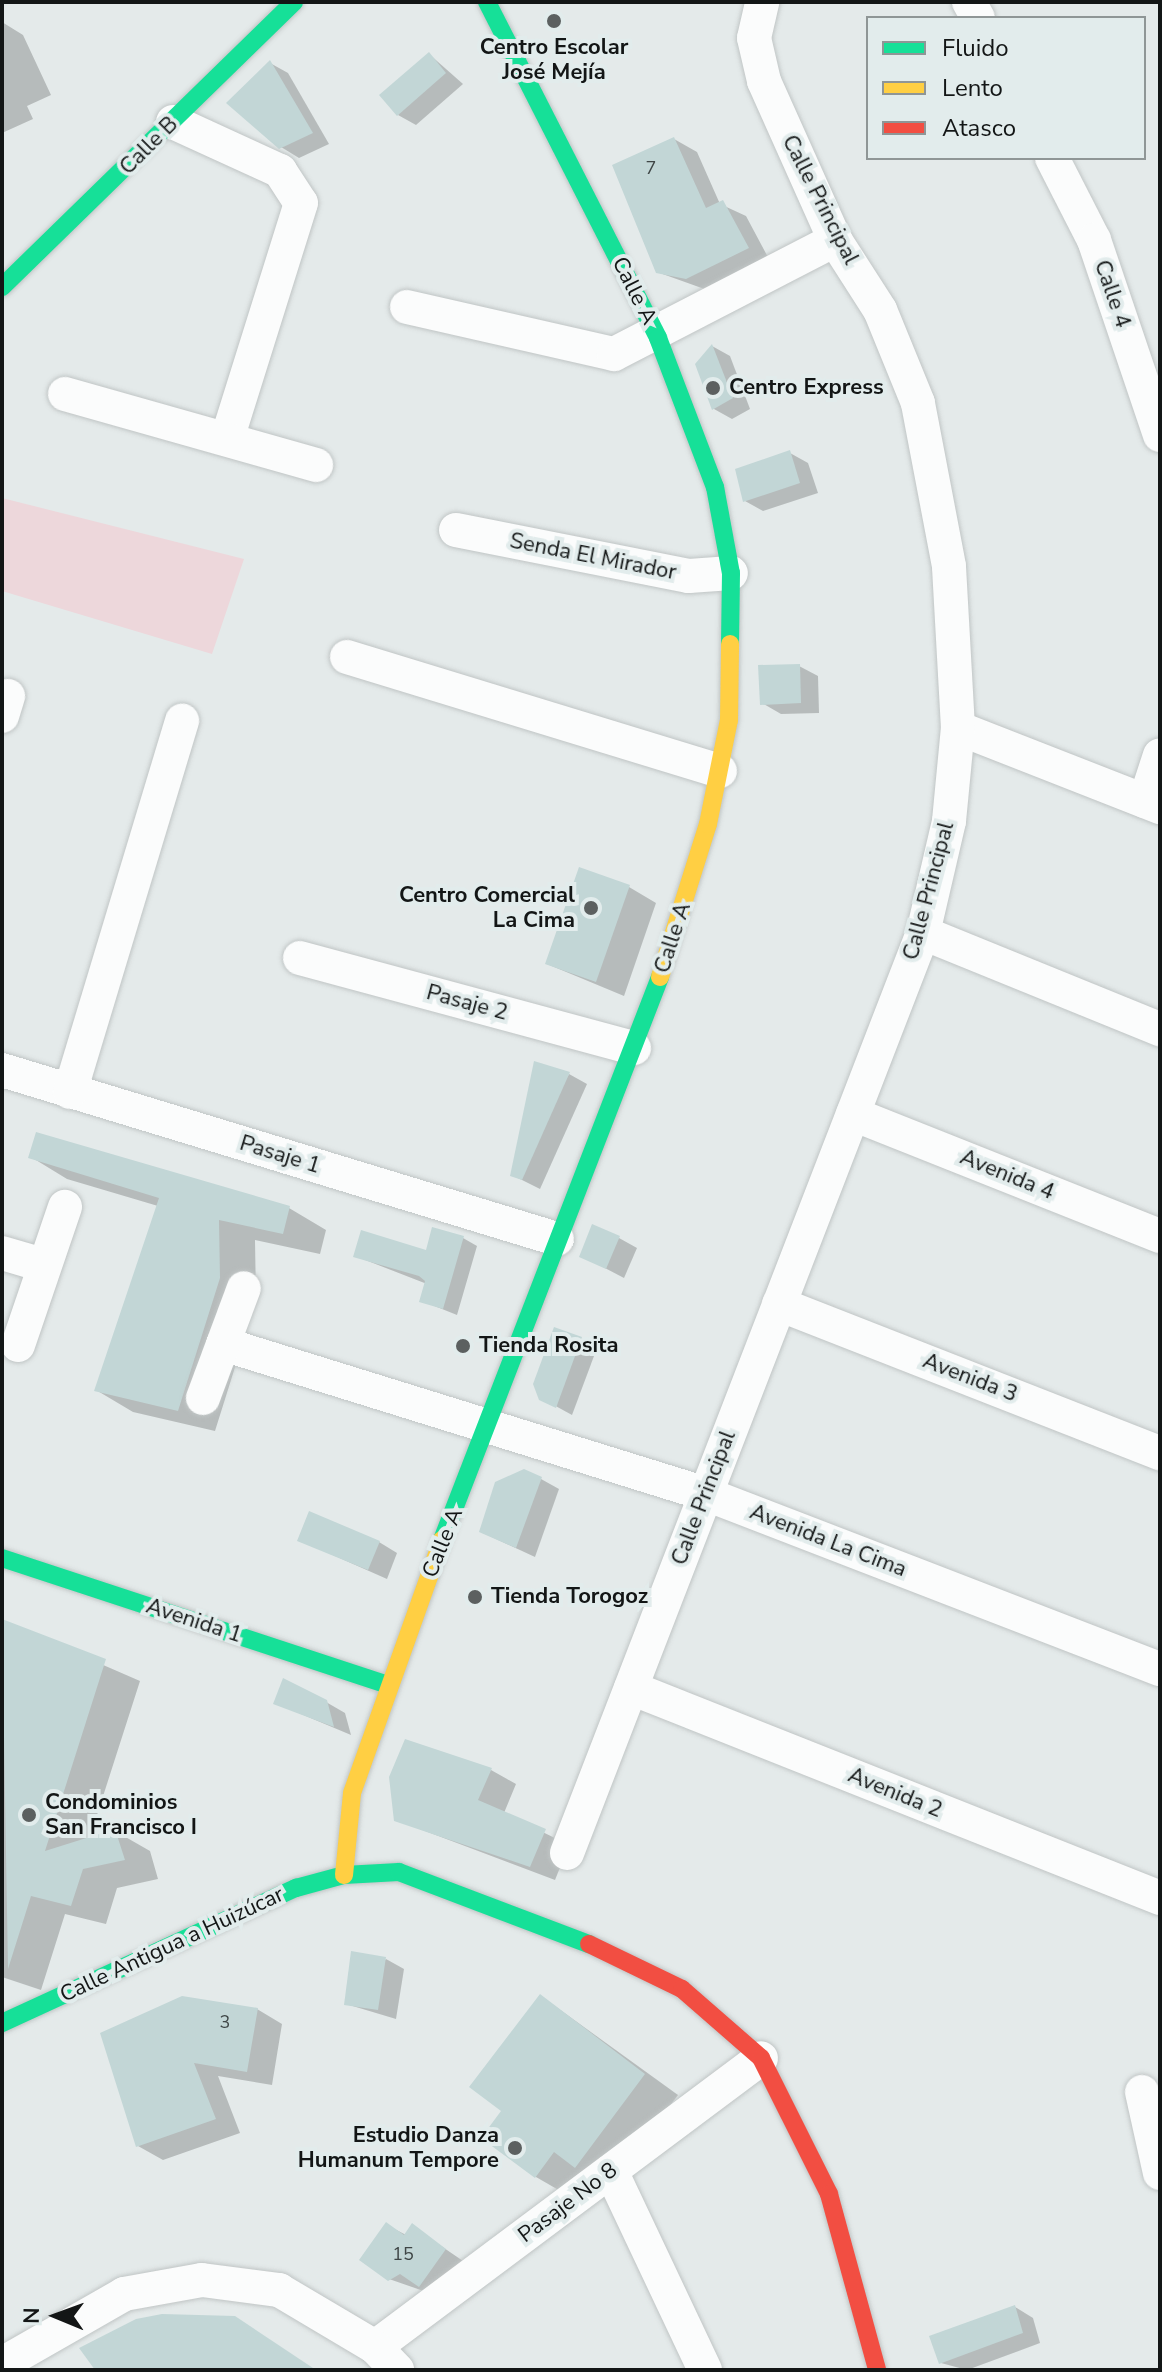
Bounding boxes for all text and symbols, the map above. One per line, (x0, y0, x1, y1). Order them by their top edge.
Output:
marker: Centro Escolar José Mejía (545, 12, 563, 30)
legend (866, 16, 1146, 160)
text: Fluido (942, 32, 1009, 64)
place label: Centro Escolar José Mejía (480, 34, 628, 86)
text: Lento (942, 72, 1003, 104)
street label: Calle B (114, 111, 184, 181)
text: Atasco (942, 112, 1016, 144)
street label: Calle Principal (776, 131, 864, 269)
house number: 7 (646, 157, 656, 179)
street label: Calle A (606, 253, 662, 329)
street label: Calle 4 (1088, 257, 1136, 331)
place label: Centro Express (729, 375, 884, 401)
marker: Centro Express (704, 379, 722, 397)
street label: Senda El Mirador (507, 528, 679, 586)
street label: Calle Principal (898, 819, 960, 963)
place label: Centro Comercial La Cima (399, 882, 575, 934)
marker: Centro Comercial La Cima (582, 899, 600, 917)
street label: Calle A (649, 899, 697, 977)
street label: Pasaje 2 (423, 980, 511, 1026)
street label: Pasaje 1 (236, 1130, 324, 1180)
street label: Avenida 4 (956, 1144, 1058, 1206)
place label: Tienda Rosita (479, 1333, 619, 1359)
marker: Tienda Rosita (454, 1337, 472, 1355)
street label: Avenida 3 (919, 1348, 1021, 1408)
street label: Calle Principal (666, 1427, 742, 1569)
street label: Avenida La Cima (746, 1499, 910, 1583)
street label: Calle A (417, 1504, 469, 1582)
place label: Tienda Torogoz (491, 1584, 648, 1610)
marker: Tienda Torogoz (466, 1588, 484, 1606)
street label: Avenida 1 (143, 1593, 245, 1649)
street label: Avenida 2 (844, 1762, 946, 1824)
place label: Condominios San Francisco I (45, 1789, 197, 1840)
marker: Condominios San Francisco I (20, 1806, 38, 1824)
street label: Calle Antigua a Huizúcar (56, 1881, 288, 2009)
house number: 3 (220, 2011, 230, 2033)
place label: Estudio Danza Humanum Tempore (298, 2122, 499, 2174)
marker: Estudio Danza Humanum Tempore (506, 2139, 524, 2157)
street label: Pasaje No 8 (513, 2157, 623, 2249)
house number: 15 (392, 2243, 414, 2265)
north arrow (16, 2276, 96, 2356)
text: N (17, 2307, 47, 2324)

